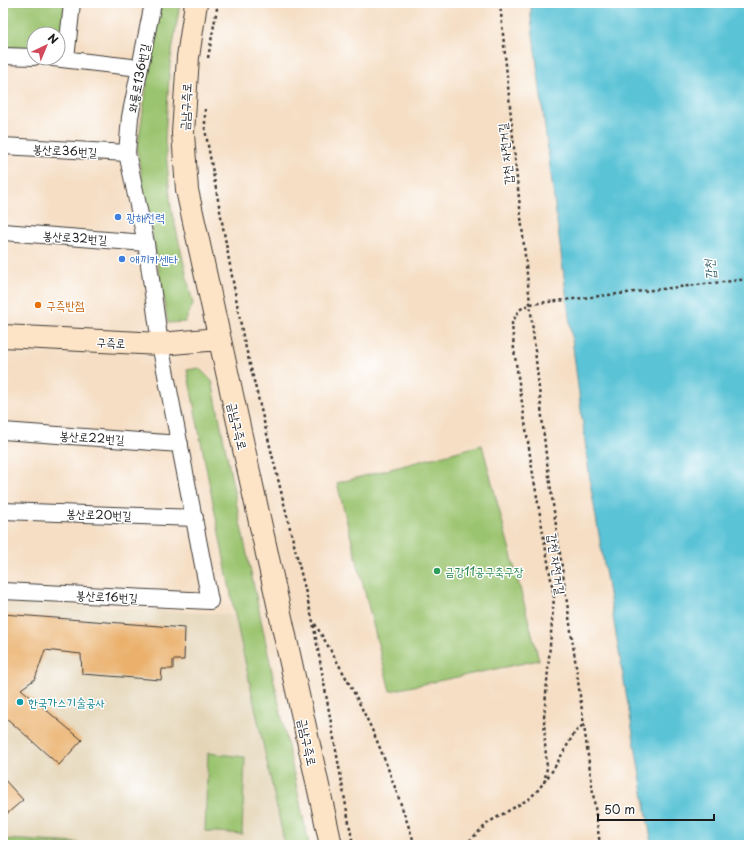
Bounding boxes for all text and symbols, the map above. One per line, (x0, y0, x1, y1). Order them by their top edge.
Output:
north arrow (26, 26, 66, 66)
text: N (44, 29, 63, 48)
street label: 와룡로136번길 (122, 42, 154, 114)
street label: 금남구즉로 (175, 82, 195, 132)
street label: 갑천 자전거길 (493, 122, 517, 186)
street label: 봉산로36번길 (32, 139, 98, 161)
place label: 광해전력 (126, 208, 165, 226)
marker: 광해전력 (113, 212, 123, 222)
street label: 봉산로32번길 (42, 226, 108, 248)
place label: 애끼카센타 (130, 250, 179, 268)
marker: 애끼카센타 (117, 254, 127, 264)
water label: 갑천 (698, 257, 720, 281)
place label: 구즉반점 (46, 296, 85, 314)
marker: 구즉반점 (33, 300, 43, 310)
street label: 구즉로 (96, 332, 126, 352)
street label: 금남구즉로 (224, 400, 252, 452)
street label: 봉산로22번길 (59, 426, 125, 448)
street label: 봉산로20번길 (66, 504, 132, 524)
street label: 갑천 자전거길 (544, 532, 570, 596)
place label: 금강11공구축구장 (445, 562, 524, 580)
marker: 금강11공구축구장 (432, 566, 442, 576)
street label: 봉산로16번길 (76, 585, 139, 607)
place label: 한국가스기술공사 (28, 693, 105, 711)
marker: 한국가스기술공사 (15, 697, 25, 707)
street label: 금남구즉로 (294, 717, 322, 767)
scale bar (598, 796, 714, 822)
text: 50 m (604, 800, 635, 818)

